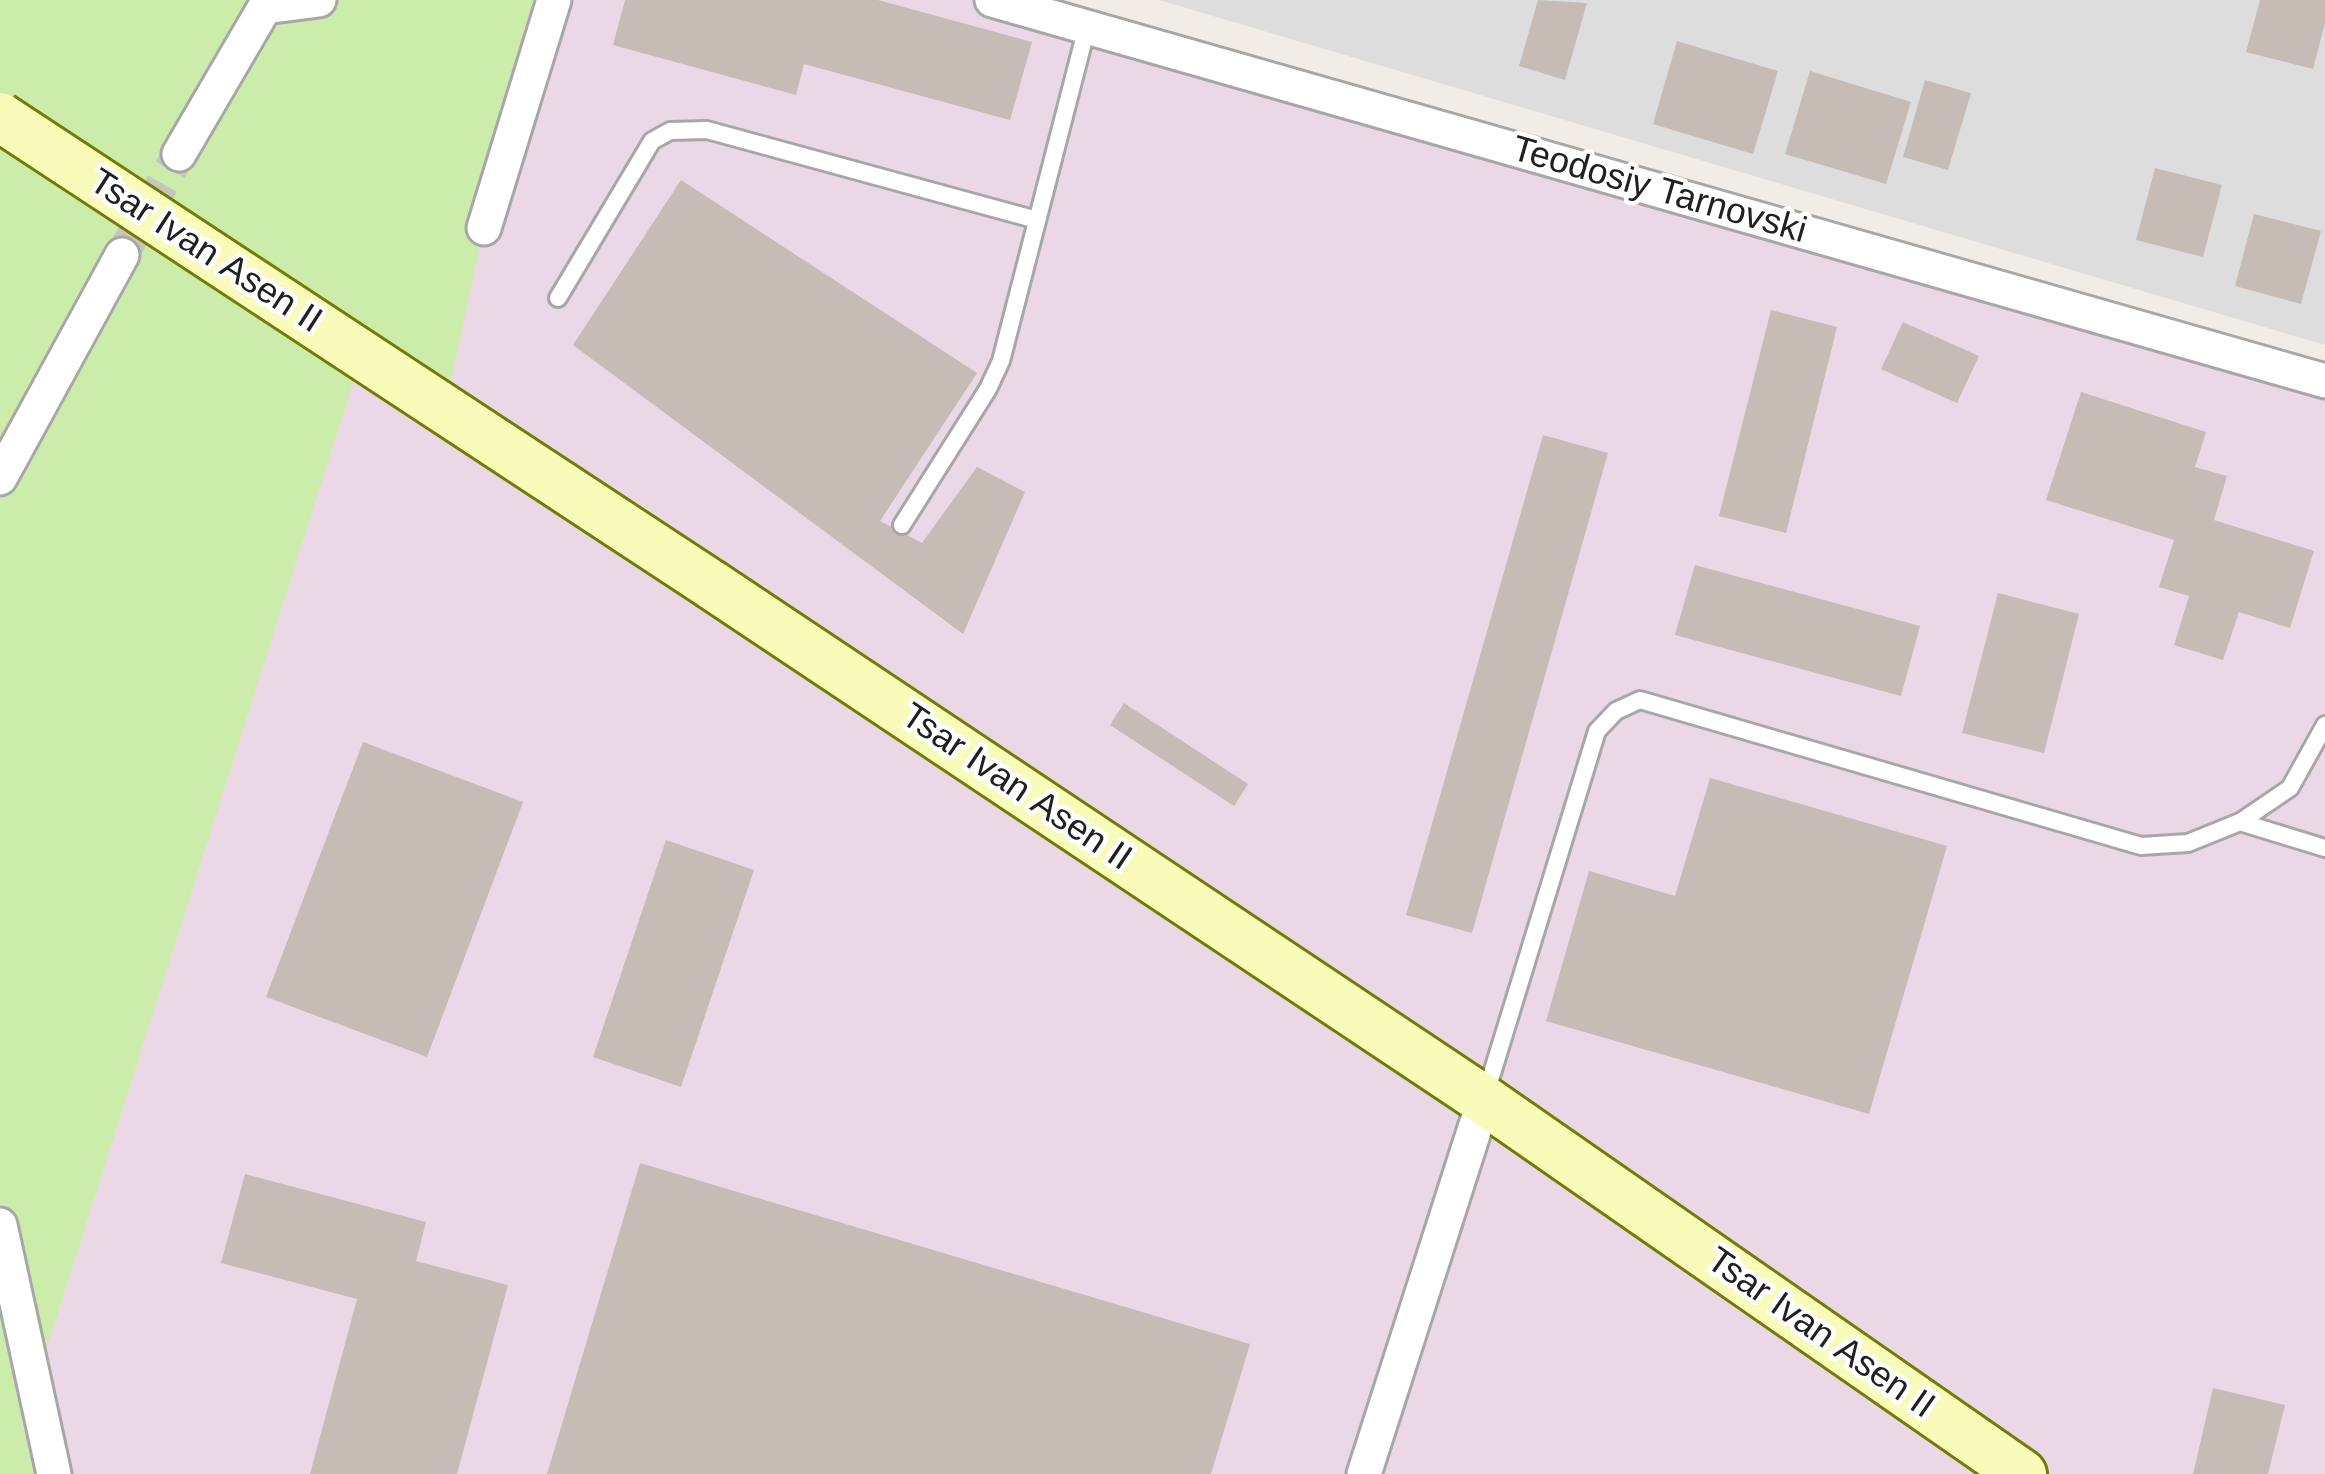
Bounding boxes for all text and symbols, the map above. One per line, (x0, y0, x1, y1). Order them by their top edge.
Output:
street label: Teodosiy Tarnovski (1507, 128, 1811, 254)
street label: Tsar Ivan Asen II (81, 161, 329, 343)
street label: Tsar Ivan Asen II (893, 695, 1139, 881)
street label: Tsar Ivan Asen II (1698, 1239, 1942, 1429)

